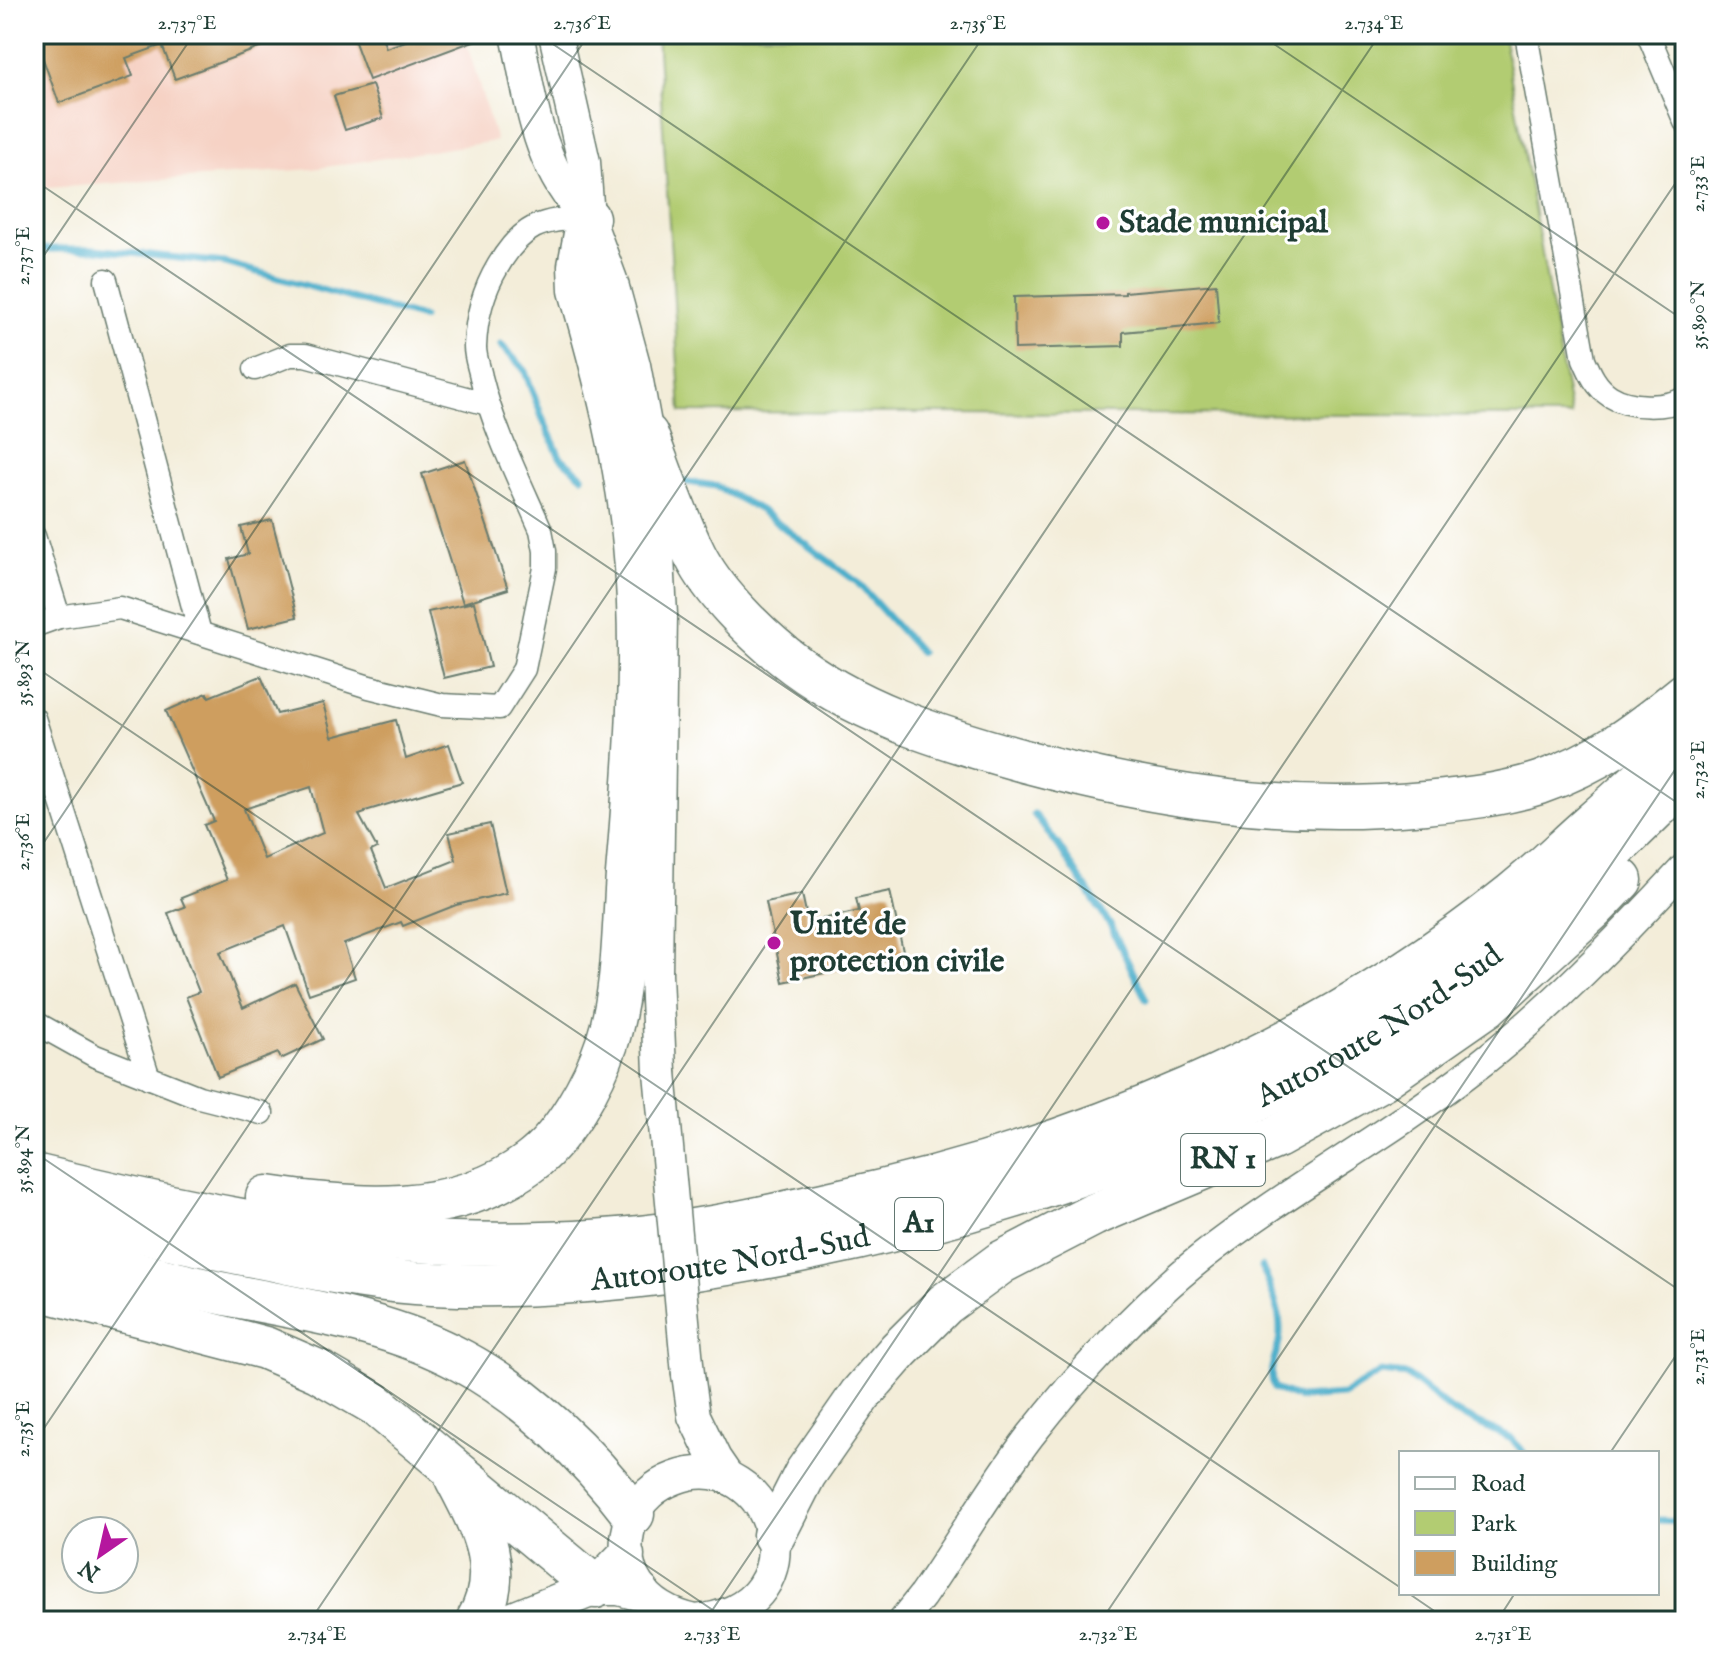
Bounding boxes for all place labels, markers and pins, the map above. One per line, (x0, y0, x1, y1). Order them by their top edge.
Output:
place label: Stade municipal (1119, 203, 1329, 244)
marker: Stade municipal (1094, 214, 1112, 232)
place label: Unité de protection civile (789, 905, 1005, 983)
marker: Unité de protection civile (765, 934, 783, 952)

